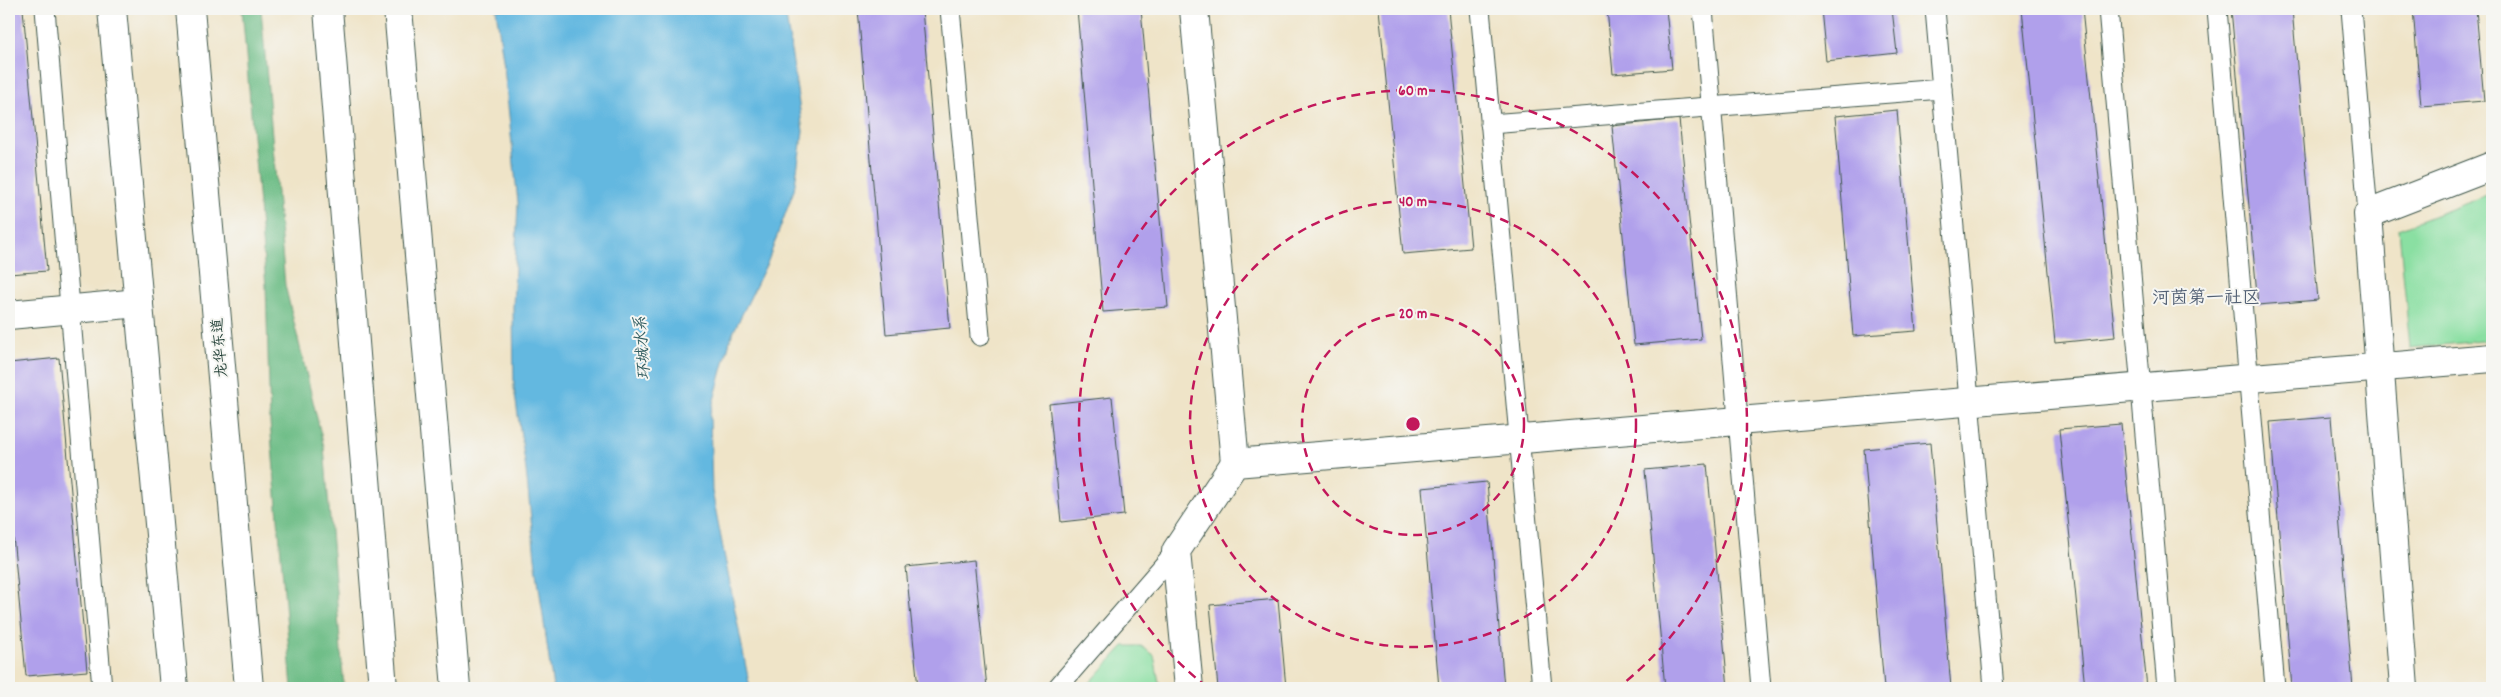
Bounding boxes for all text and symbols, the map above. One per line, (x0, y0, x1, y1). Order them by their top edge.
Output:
text: 60 m (1398, 81, 1428, 103)
text: 40 m (1399, 192, 1427, 214)
district label: 河茵第一社区 (2152, 287, 2260, 312)
text: 20 m (1399, 304, 1427, 326)
water label: 环城水系 (630, 315, 657, 381)
street label: 龙华东道 (207, 317, 235, 379)
centre of rings (1404, 415, 1422, 433)

